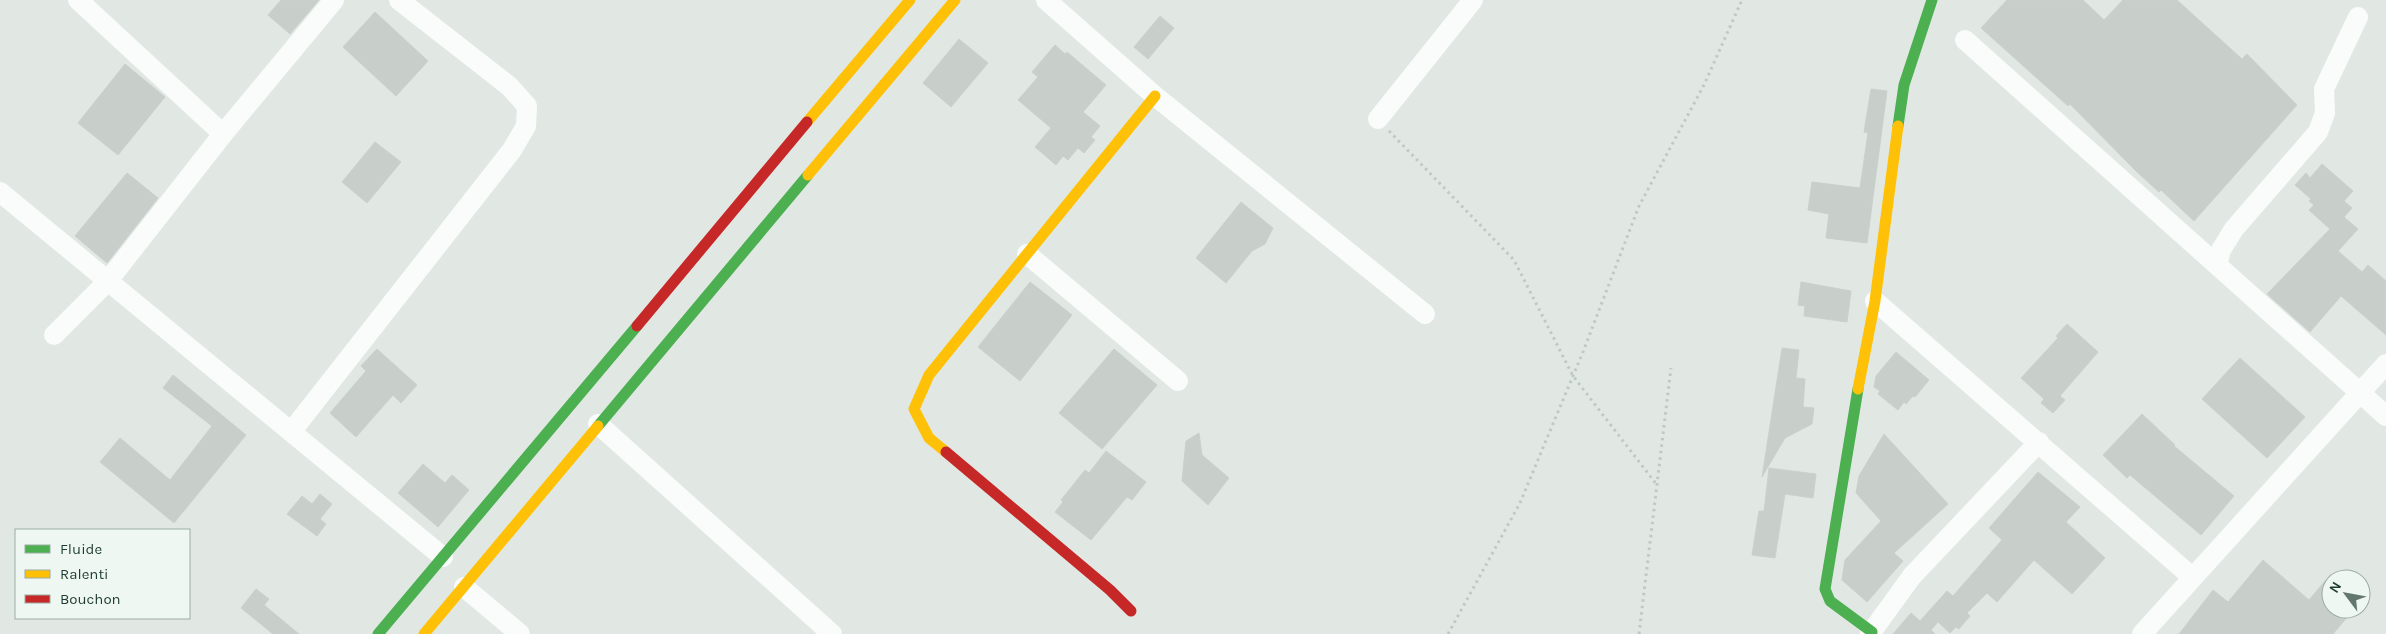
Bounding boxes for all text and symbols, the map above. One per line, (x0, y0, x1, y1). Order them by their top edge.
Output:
legend (15, 529, 190, 619)
text: Fluide (60, 540, 102, 558)
text: Ralenti (60, 565, 109, 583)
north arrow (2321, 569, 2371, 619)
text: N (2326, 579, 2345, 596)
text: Bouchon (60, 590, 121, 608)

